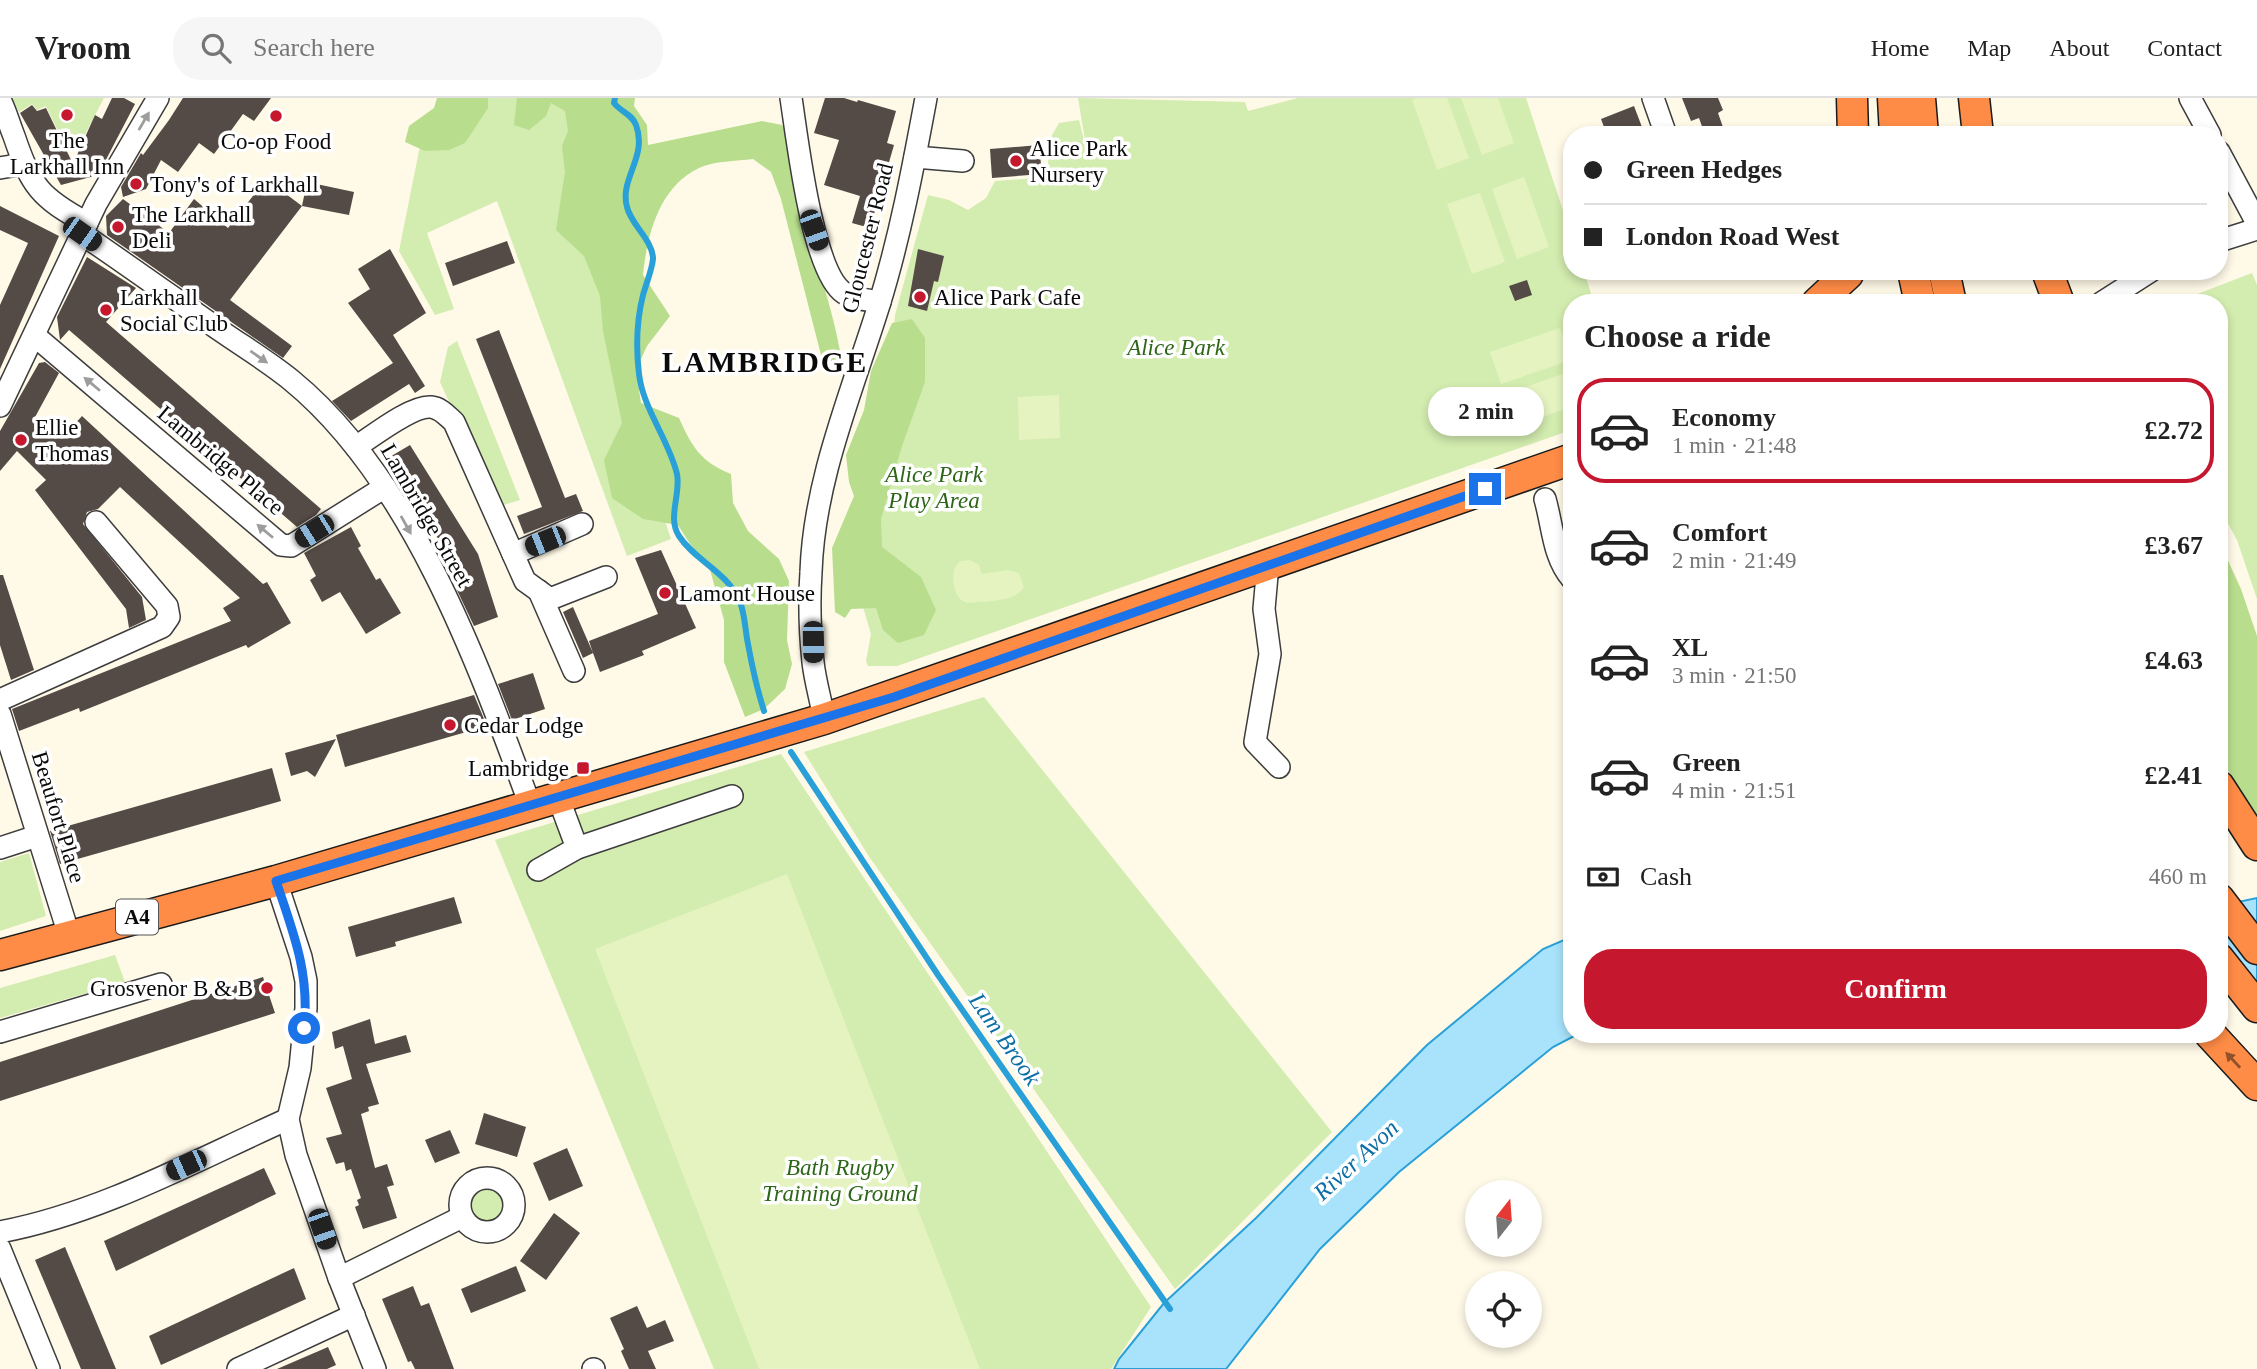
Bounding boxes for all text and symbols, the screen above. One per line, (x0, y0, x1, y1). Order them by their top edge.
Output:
search box (173, 17, 663, 80)
icon: search (197, 29, 235, 67)
text: Vroom (35, 30, 131, 66)
text: Search here (253, 33, 375, 62)
text: Home (1871, 35, 1929, 61)
text: Map (1967, 35, 2011, 61)
text: About (2049, 35, 2109, 61)
text: Contact (2147, 35, 2222, 61)
marker: The Larkhall Inn (59, 107, 75, 123)
marker: Co-op Food (268, 108, 284, 124)
one-way arrow (138, 111, 150, 131)
place label: The Larkhall Inn (10, 128, 125, 179)
place label: Co-op Food (221, 129, 332, 154)
place label: Alice Park Nursery (1030, 136, 1128, 187)
marker: Alice Park Nursery (1008, 153, 1024, 169)
text: Green Hedges (1626, 155, 1782, 184)
street label: Gloucester Road (837, 160, 898, 316)
place label: Tony's of Larkhall (150, 172, 319, 197)
marker: Tony's of Larkhall (128, 176, 144, 192)
place label: The Larkhall Deli (132, 202, 251, 253)
car (797, 207, 832, 253)
car (59, 213, 106, 255)
marker: The Larkhall Deli (110, 219, 126, 235)
text: London Road West (1626, 222, 1839, 251)
place label: Larkhall Social Club (120, 285, 228, 336)
place label: Alice Park Cafe (934, 285, 1081, 310)
marker: Alice Park Cafe (912, 289, 928, 305)
marker: Larkhall Social Club (98, 302, 114, 318)
text: Choose a ride (1584, 318, 1771, 354)
park label: Alice Park (1125, 335, 1226, 360)
district label: LAMBRIDGE (662, 345, 868, 378)
one-way arrow (250, 350, 268, 364)
one-way arrow (83, 377, 100, 392)
callout: 2 min (1427, 388, 1543, 436)
text: 2 min (1458, 399, 1514, 424)
icon: car (1588, 399, 1651, 462)
street label: Lambridge Place (153, 401, 289, 520)
text: Economy (1672, 403, 1776, 432)
place label: Ellie Thomas (35, 415, 109, 466)
text: £2.72 (2145, 416, 2203, 445)
marker: Ellie Thomas (13, 432, 29, 448)
text: 1 min · 21:48 (1672, 433, 1797, 458)
street label: Lambridge Street (376, 440, 478, 591)
park label: Alice Park Play Area (883, 462, 984, 513)
route end (1469, 473, 1501, 505)
car (291, 511, 338, 551)
icon: car (1588, 514, 1651, 577)
one-way arrow (400, 515, 412, 534)
text: Comfort (1672, 518, 1767, 547)
car (522, 523, 569, 559)
one-way arrow (256, 524, 274, 539)
text: £3.67 (2145, 531, 2203, 560)
text: 2 min · 21:49 (1672, 548, 1797, 573)
place label: Lamont House (679, 581, 815, 606)
marker: Lamont House (657, 585, 673, 601)
car (803, 621, 824, 663)
icon: car (1588, 629, 1651, 692)
text: XL (1672, 633, 1708, 662)
text: £4.63 (2145, 646, 2203, 675)
text: 3 min · 21:50 (1672, 663, 1797, 688)
place label: Cedar Lodge (464, 713, 583, 738)
marker: Cedar Lodge (442, 717, 458, 733)
icon: car (1588, 744, 1651, 807)
street label: Beaufort Place (27, 748, 90, 886)
text: Green (1672, 748, 1741, 777)
place label: Lambridge (468, 756, 569, 781)
marker: Lambridge (575, 760, 591, 776)
text: £2.41 (2145, 761, 2203, 790)
text: 4 min · 21:51 (1672, 778, 1797, 803)
icon: cash (1584, 858, 1622, 896)
text: Cash (1640, 862, 1692, 891)
text: 460 m (2149, 864, 2207, 889)
road number: A4 (116, 900, 158, 934)
button: Confirm (1584, 949, 2207, 1029)
place label: Grosvenor B & B (90, 976, 253, 1001)
marker: Grosvenor B & B (259, 980, 275, 996)
water label: Lam Brook (963, 987, 1046, 1090)
route start (288, 1012, 320, 1044)
one-way arrow (2226, 1052, 2242, 1069)
water label: River Avon (1308, 1115, 1403, 1206)
car (163, 1147, 210, 1183)
park label: Bath Rugby Training Ground (762, 1155, 918, 1206)
north arrow (1465, 1180, 1542, 1256)
map controls (1465, 1180, 1542, 1348)
car (306, 1206, 339, 1252)
button: locate (1465, 1271, 1542, 1348)

